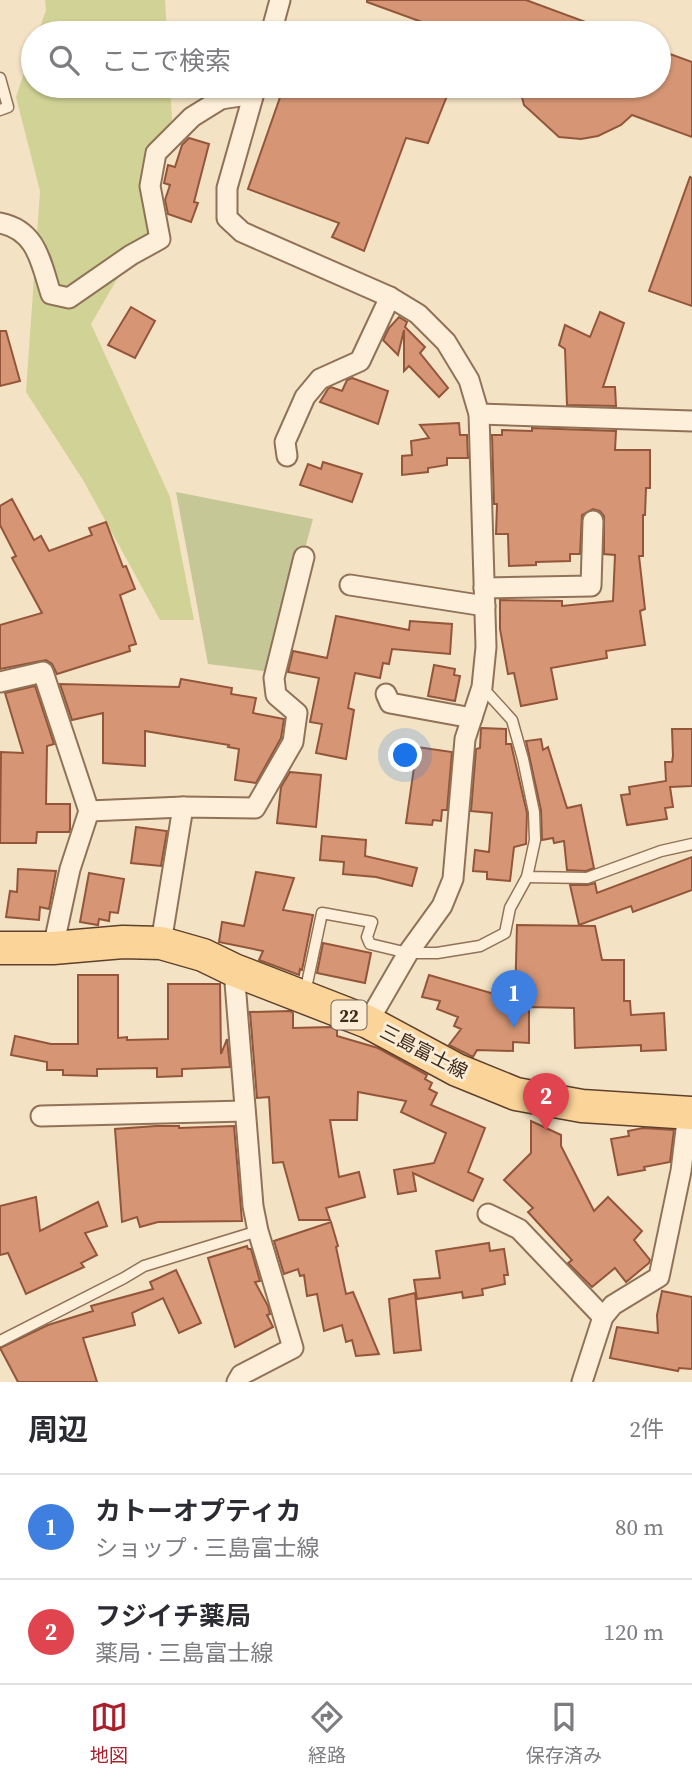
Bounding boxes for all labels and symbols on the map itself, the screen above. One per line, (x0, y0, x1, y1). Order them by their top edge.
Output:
your location (388, 738, 422, 772)
pin: 1 (491, 970, 537, 1028)
road number: 22 (332, 1000, 366, 1030)
street label: 三島富士線 (376, 1018, 472, 1084)
pin: 2 (523, 1073, 569, 1131)

